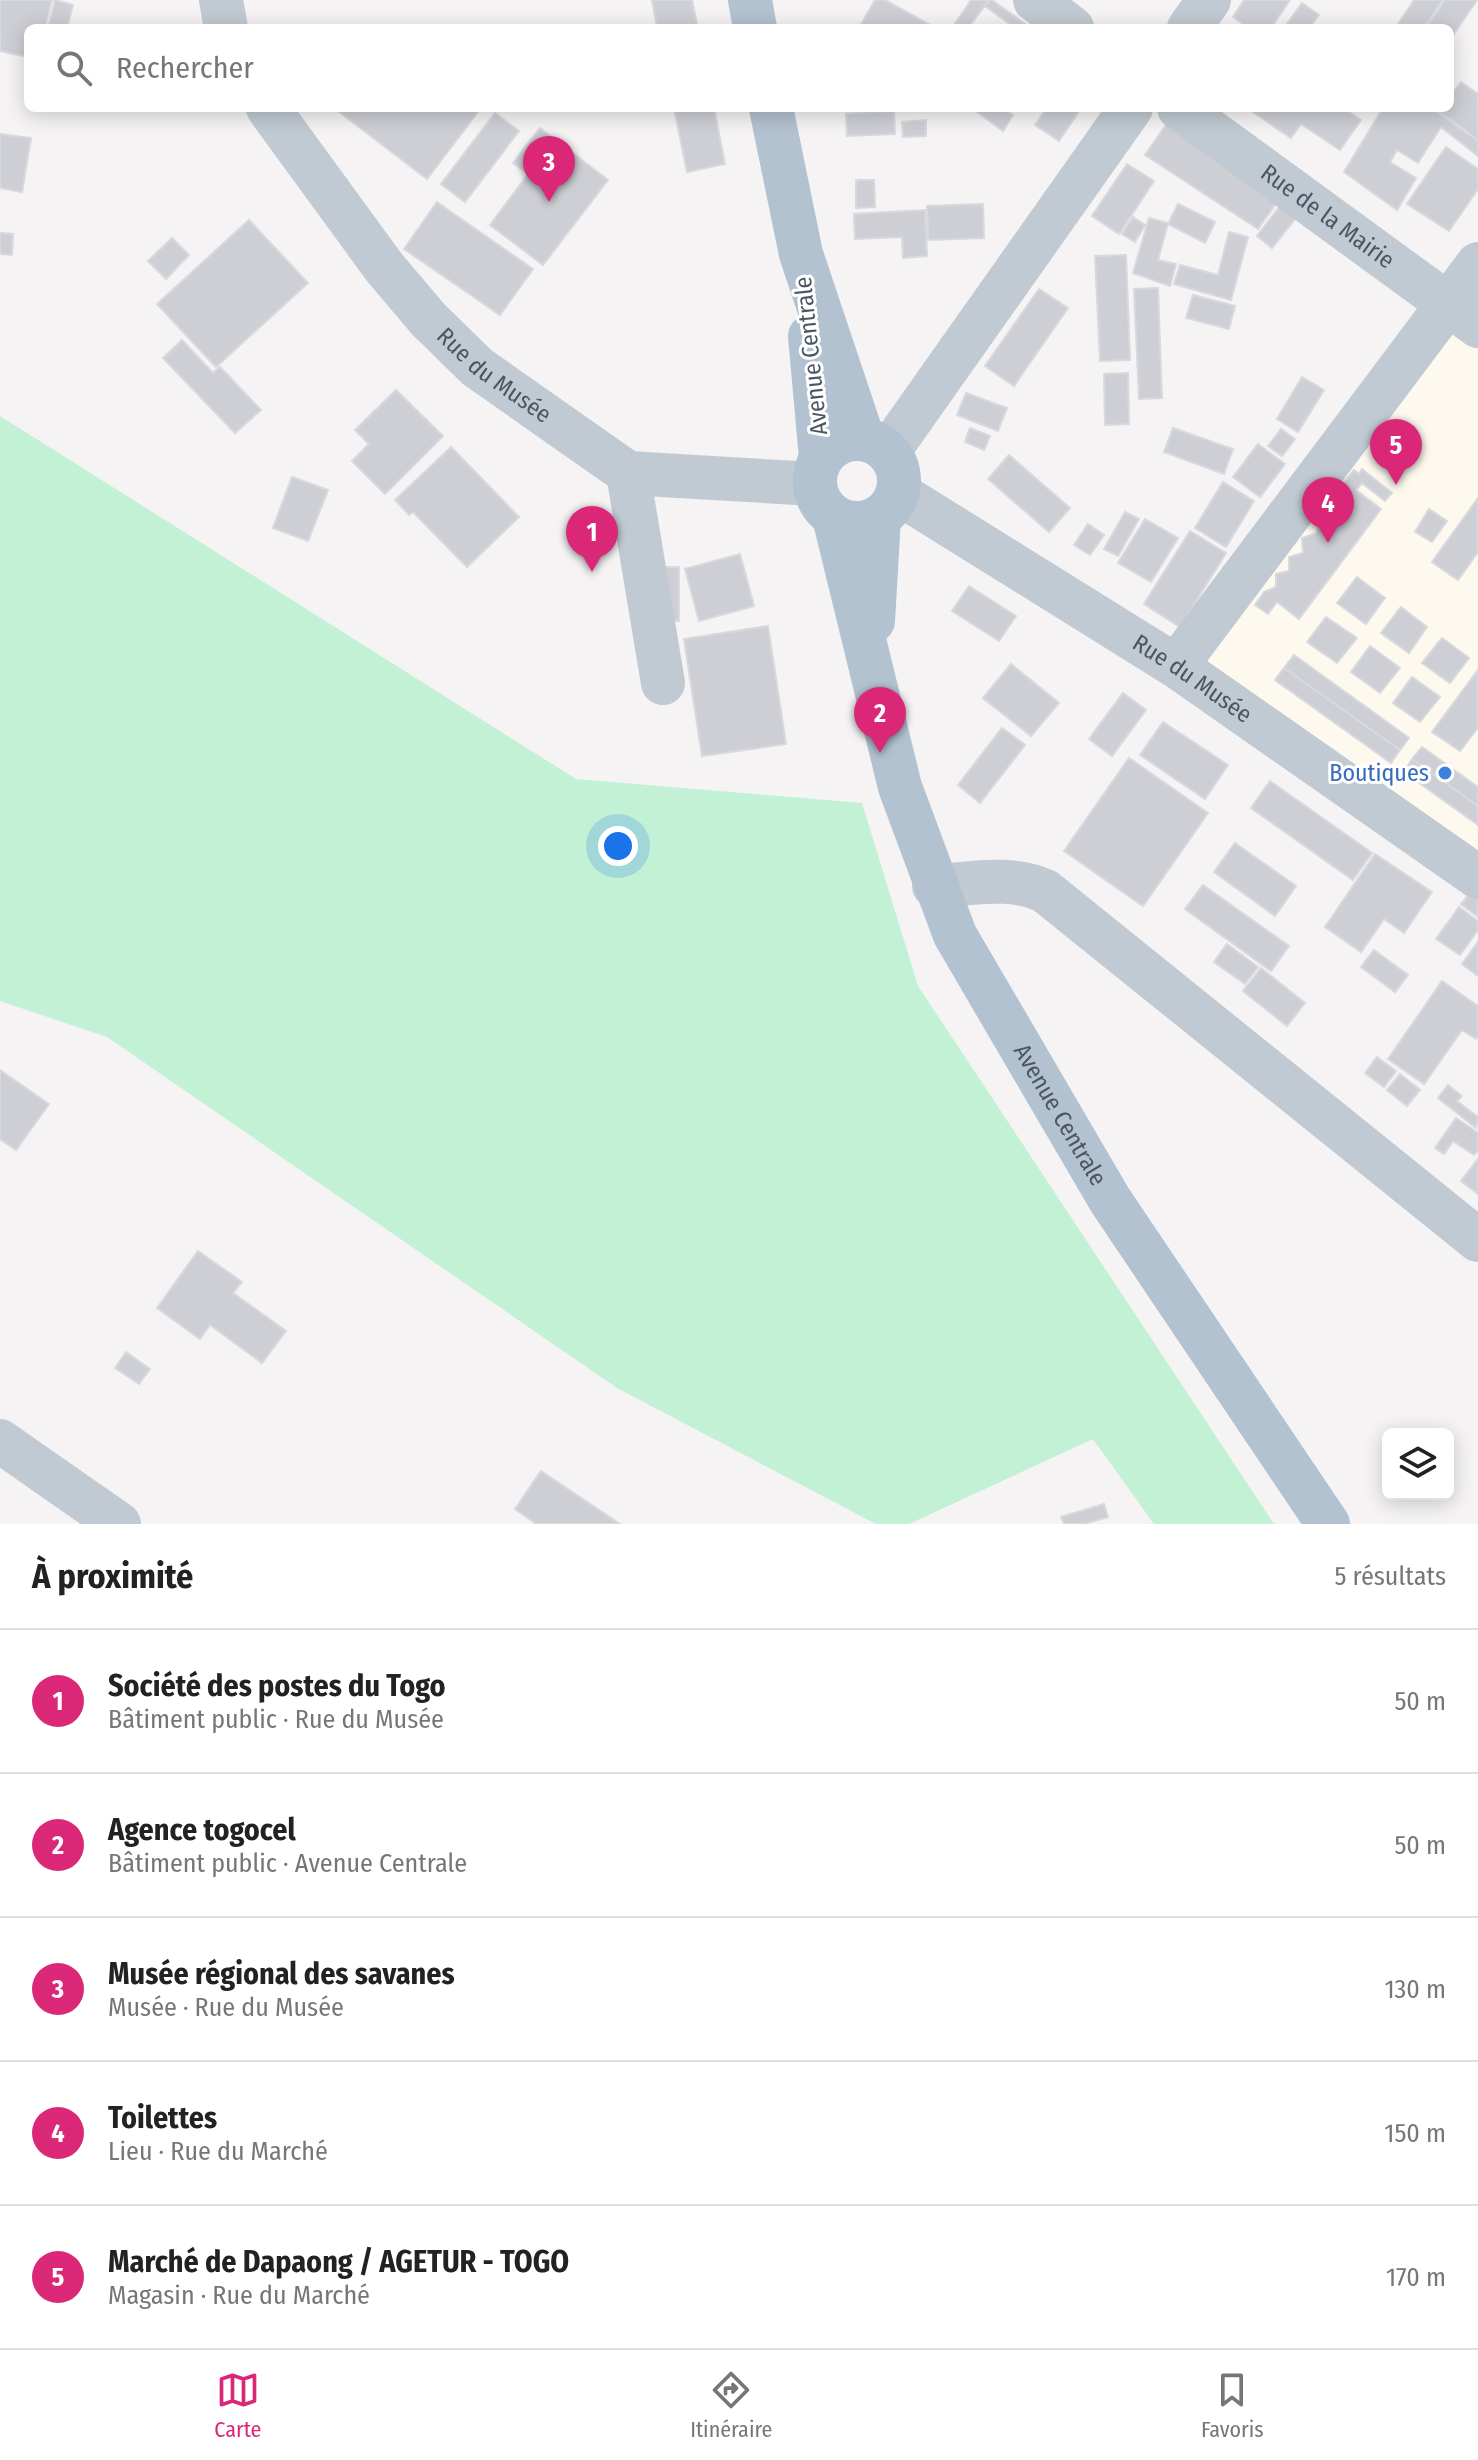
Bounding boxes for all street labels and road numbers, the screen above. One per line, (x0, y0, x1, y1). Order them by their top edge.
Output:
street label: Rue de la Mairie (1255, 158, 1400, 274)
street label: Avenue Centrale (789, 275, 833, 437)
street label: Rue du Musée (431, 322, 557, 429)
street label: Rue du Musée (1128, 629, 1257, 729)
street label: Avenue Centrale (1008, 1039, 1112, 1190)

